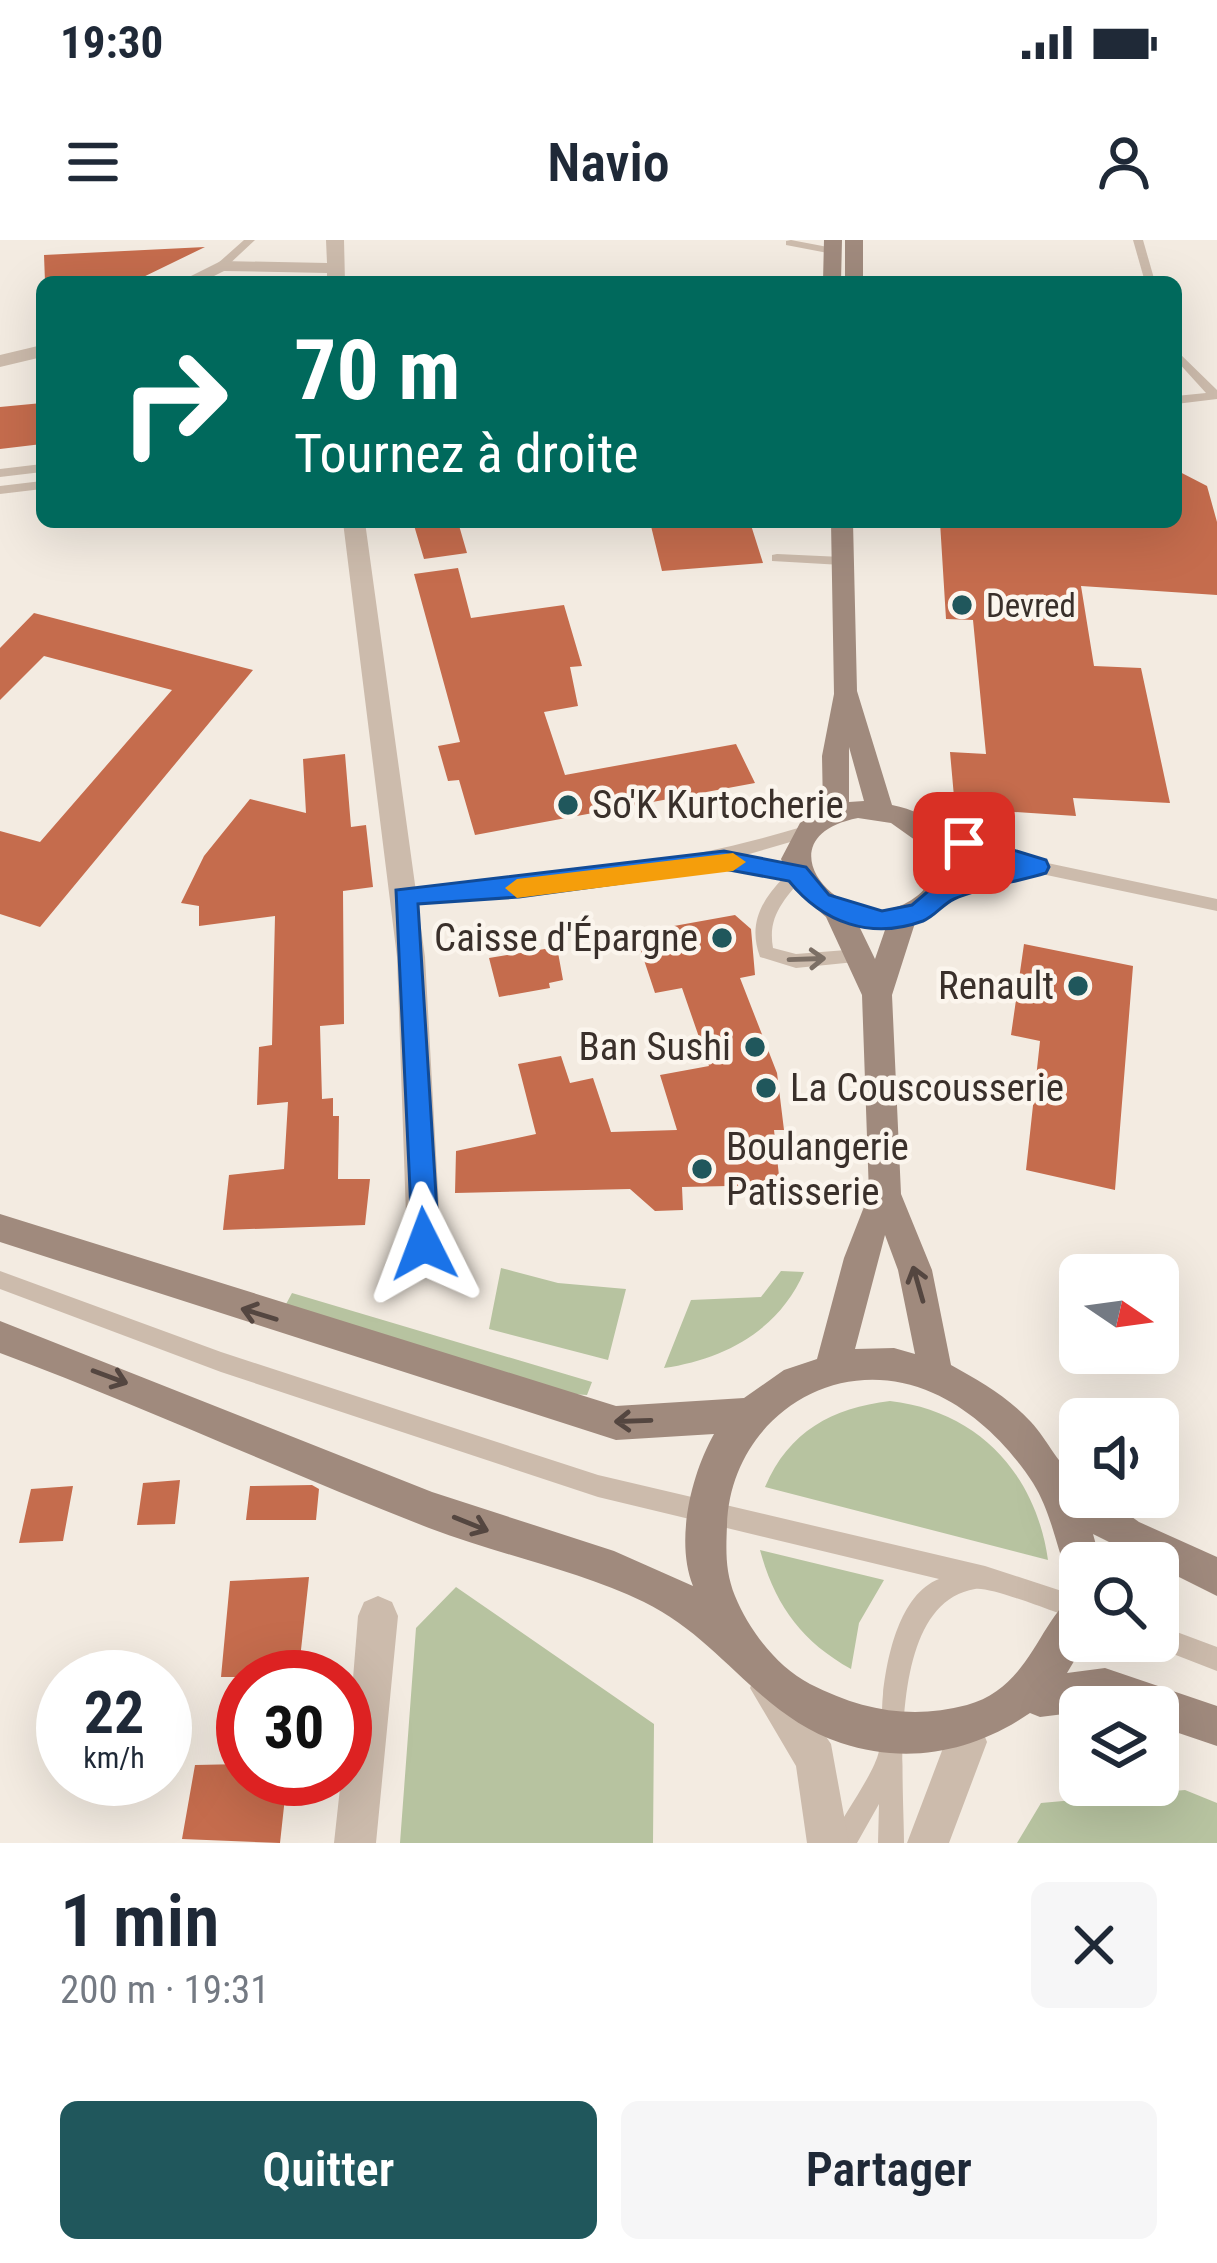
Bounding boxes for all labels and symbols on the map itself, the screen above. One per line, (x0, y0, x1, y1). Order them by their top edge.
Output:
place label: Devred (986, 586, 1076, 625)
marker: Devred (949, 592, 975, 618)
place label: So'K Kurtocherie (592, 782, 844, 828)
marker: So'K Kurtocherie (555, 792, 581, 818)
pin (913, 792, 1015, 894)
place label: Caisse d'Épargne (434, 915, 698, 961)
marker: Caisse d'Épargne (709, 925, 735, 951)
one-way arrow (787, 948, 826, 971)
place label: Renault (938, 963, 1054, 1009)
marker: Renault (1065, 973, 1091, 999)
place label: Ban Sushi (579, 1024, 731, 1070)
marker: Ban Sushi (742, 1034, 768, 1060)
place label: La Couscousserie (790, 1065, 1064, 1111)
marker: La Couscousserie (753, 1075, 779, 1101)
place label: Boulangerie Patisserie (726, 1124, 909, 1215)
marker: Boulangerie Patisserie (689, 1156, 715, 1182)
position arrow (361, 1181, 487, 1307)
north arrow (1059, 1254, 1179, 1374)
one-way arrow (905, 1265, 927, 1303)
one-way arrow (241, 1302, 279, 1324)
one-way arrow (91, 1367, 128, 1389)
one-way arrow (614, 1410, 653, 1433)
one-way arrow (452, 1515, 489, 1536)
speed limit sign: 30 (216, 1650, 372, 1806)

